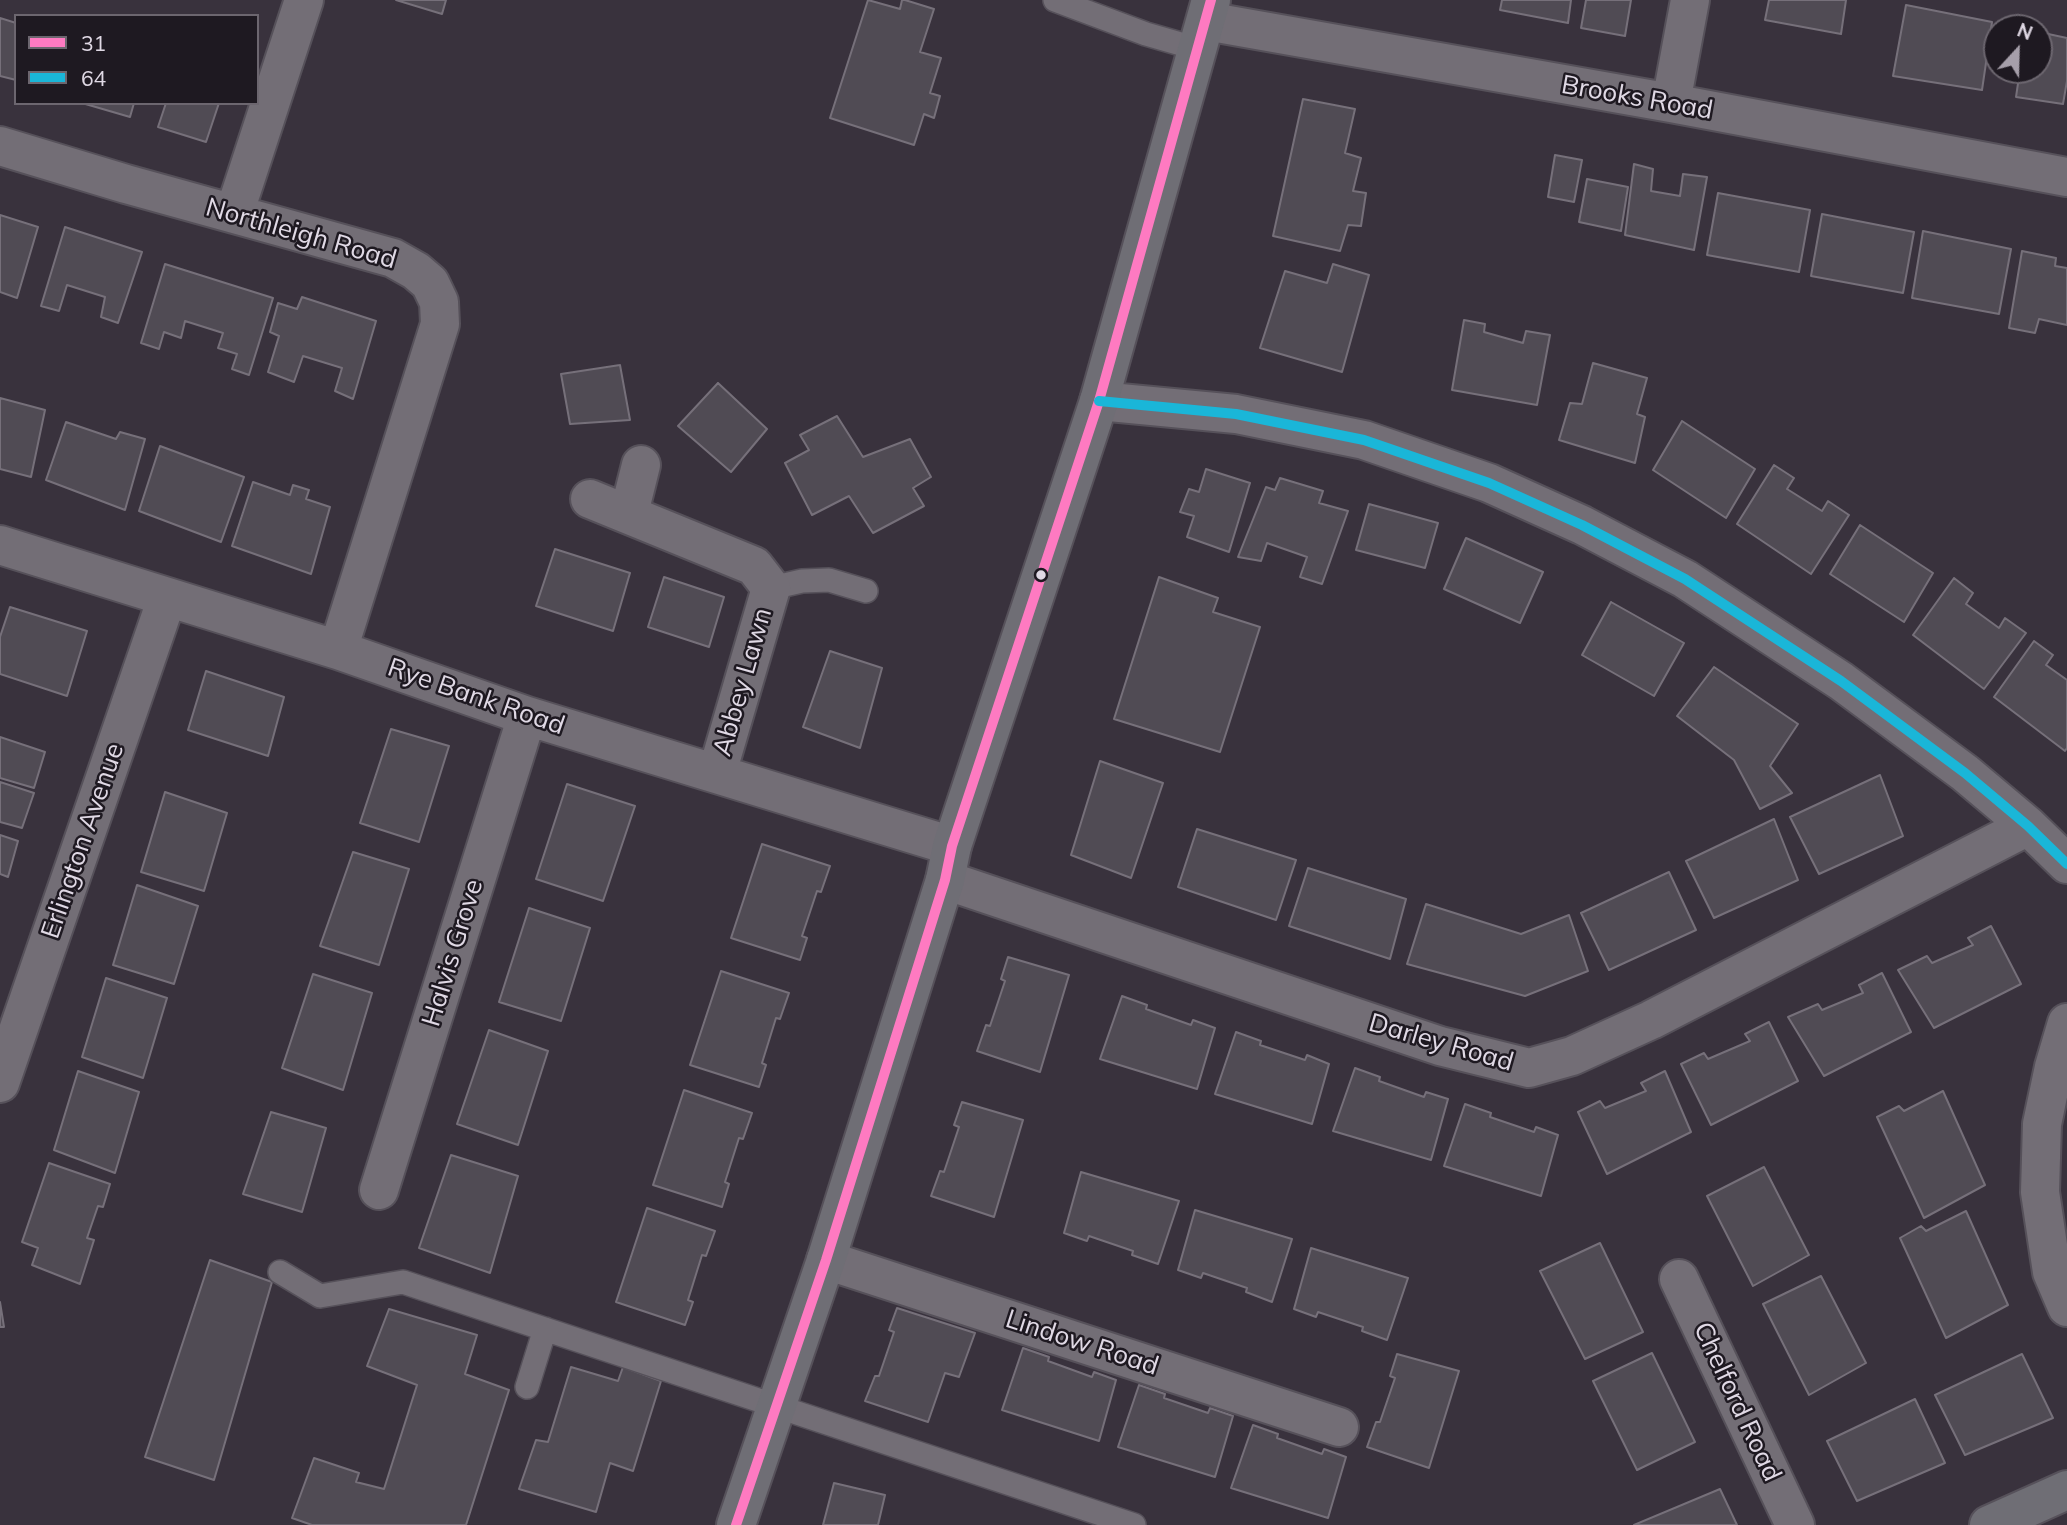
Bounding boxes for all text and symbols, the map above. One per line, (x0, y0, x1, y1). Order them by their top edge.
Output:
legend (14, 14, 259, 105)
north arrow (1983, 14, 2053, 84)
text: N (2014, 18, 2036, 45)
text: 31 (81, 30, 106, 56)
text: 64 (81, 65, 106, 91)
street label: Brooks Road (1559, 69, 1715, 127)
street label: Northleigh Road (202, 192, 400, 276)
unlabelled marker (1034, 568, 1048, 582)
street label: Abbey Lawn (707, 604, 779, 760)
street label: Rye Bank Road (383, 652, 569, 742)
street label: Erlington Avenue (35, 739, 131, 943)
street label: Halvis Grove (416, 876, 490, 1030)
street label: Darley Road (1365, 1007, 1517, 1079)
street label: Lindow Road (1002, 1304, 1162, 1382)
street label: Chelford Road (1687, 1317, 1787, 1487)

